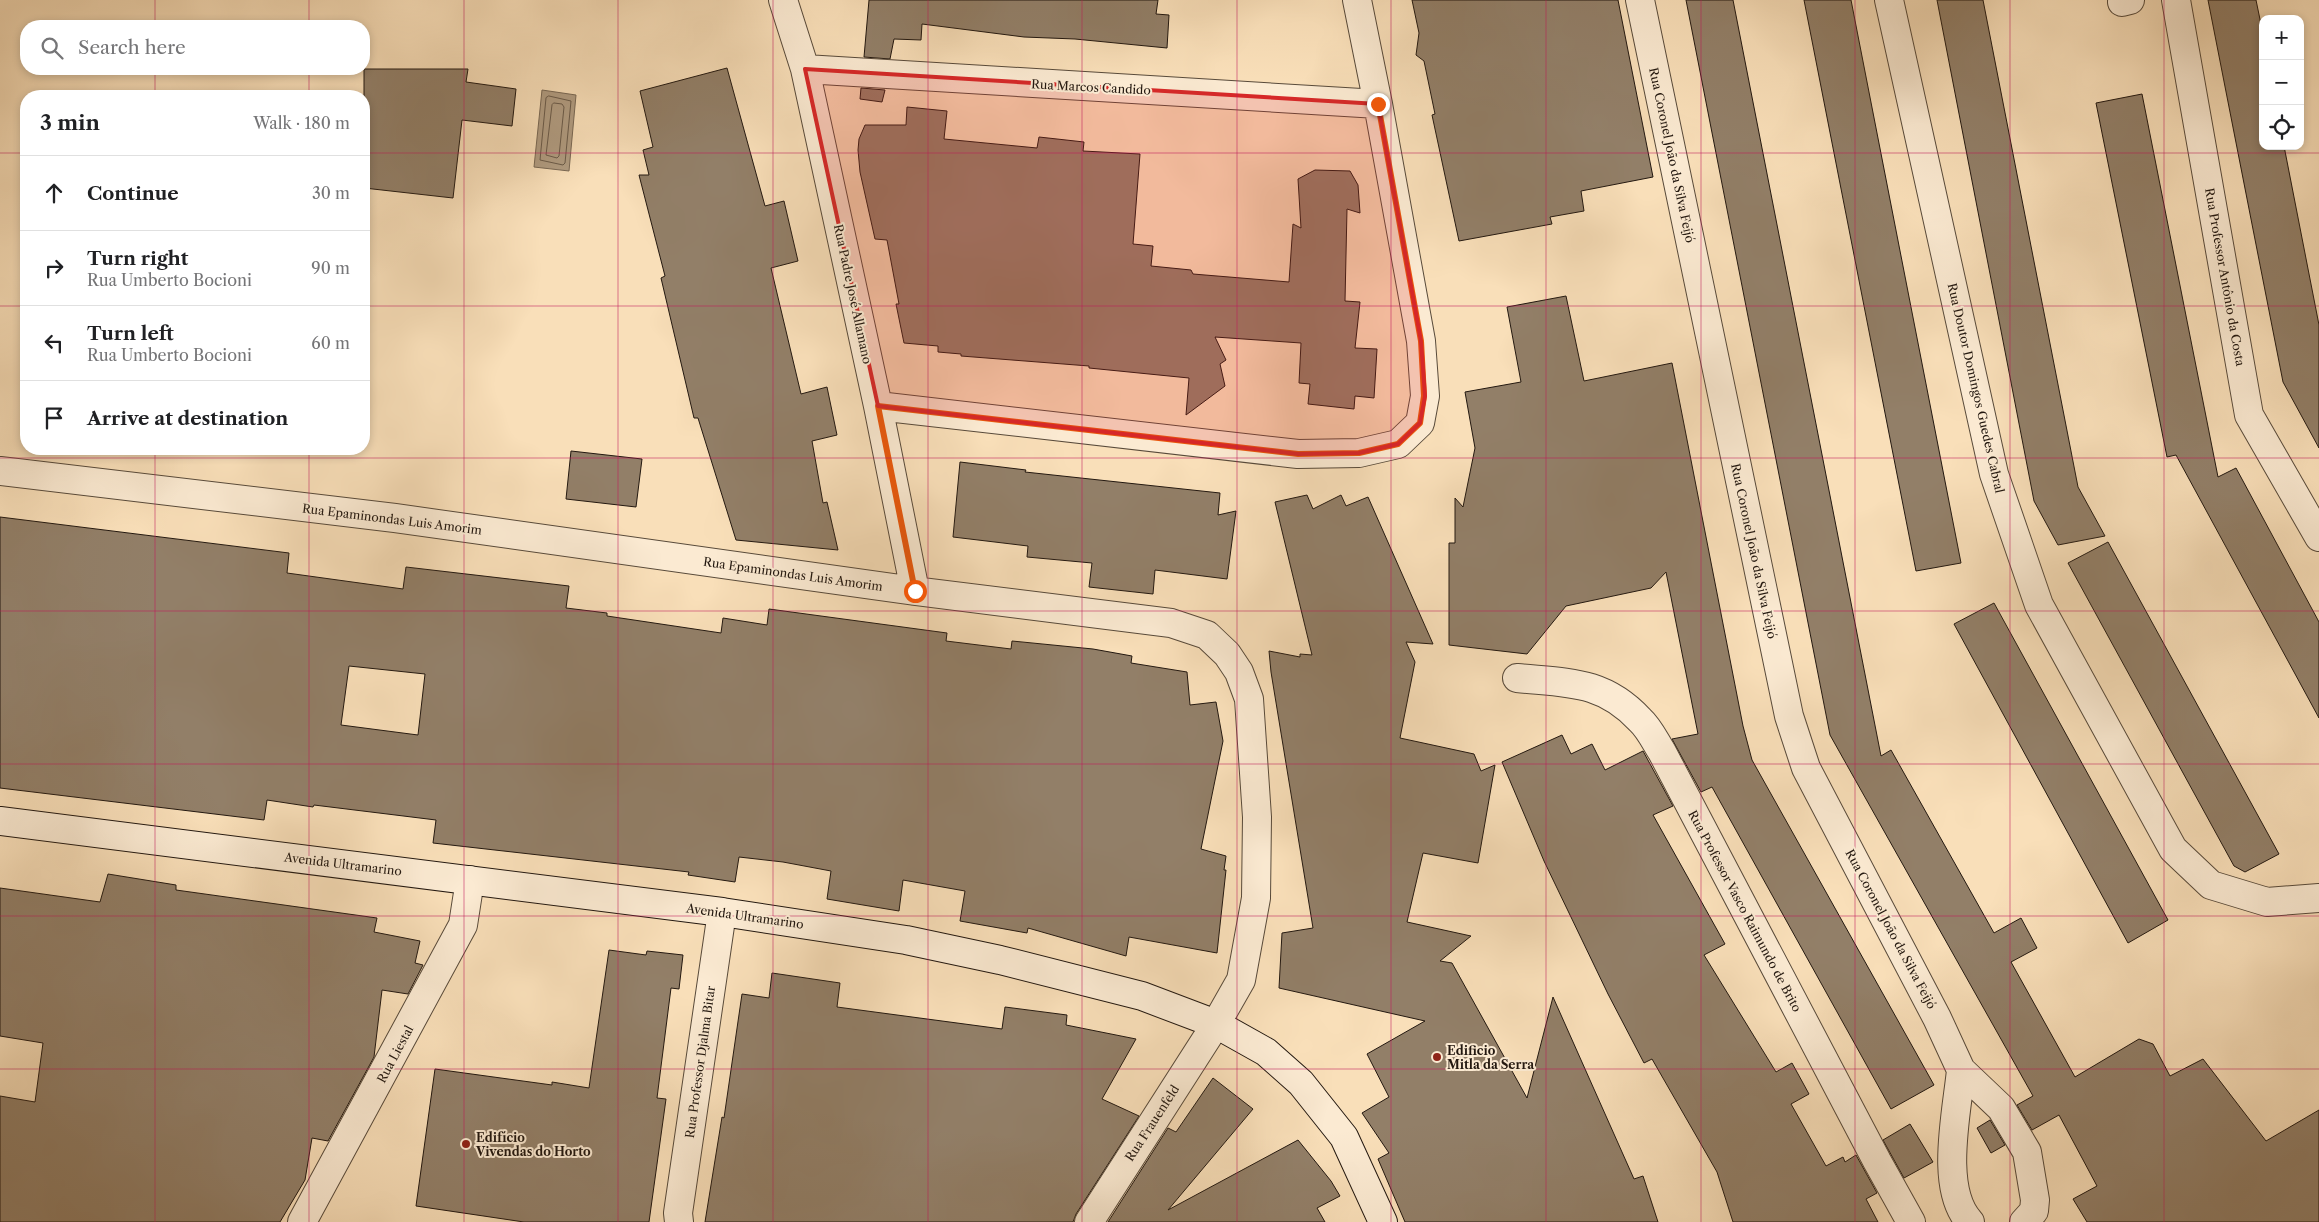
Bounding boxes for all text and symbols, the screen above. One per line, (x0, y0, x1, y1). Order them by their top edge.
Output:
map controls (2259, 15, 2304, 150)
button: + (2259, 15, 2304, 60)
search box (20, 20, 370, 75)
icon: search (38, 34, 66, 62)
text: Search here (78, 36, 186, 59)
button: − (2259, 60, 2304, 105)
street label: Rua Coronel João da Silva Feijó (1646, 66, 1698, 244)
street label: Rua Marcos Candido (1031, 76, 1151, 98)
route end (1367, 93, 1390, 116)
button: locate (2259, 105, 2304, 150)
text: 3 min (40, 110, 100, 135)
text: Walk · 180 m (253, 113, 350, 133)
icon: ahead (40, 179, 68, 207)
text: Continue (87, 182, 179, 205)
text: 30 m (312, 183, 350, 203)
street label: Rua Professor Antônio da Costa (2202, 187, 2248, 368)
street label: Rua Padre José Allamano (831, 223, 875, 365)
text: Turn right (87, 247, 188, 270)
icon: right (40, 254, 68, 282)
text: 90 m (311, 258, 350, 278)
text: Rua Umberto Bocioni (87, 270, 252, 290)
street label: Rua Doutor Domingos Guedes Cabral (1945, 282, 2008, 495)
text: Turn left (87, 322, 174, 345)
icon: left (40, 329, 68, 357)
text: 60 m (311, 333, 350, 353)
text: Rua Umberto Bocioni (87, 345, 252, 365)
icon: arrive (40, 404, 68, 432)
text: Arrive at destination (87, 407, 288, 430)
street label: Rua Coronel João da Silva Feijó (1728, 462, 1780, 640)
street label: Rua Epaminondas Luis Amorim (301, 501, 483, 537)
street label: Rua Epaminondas Luis Amorim (702, 554, 884, 594)
route start (904, 580, 927, 603)
street label: Rua Professor Vasco Raimundo de Brito (1685, 807, 1805, 1015)
street label: Rua Coronel João da Silva Feijó (1842, 847, 1940, 1011)
street label: Avenida Ultramarino (282, 849, 403, 879)
street label: Avenida Ultramarino (684, 900, 805, 932)
street label: Rua Professor Djalma Bitar (682, 985, 718, 1139)
street label: Rua Liestal (374, 1022, 417, 1085)
place label: Edificio Mitla da Serra (1447, 1043, 1535, 1072)
marker: Edificio Mitla da Serra (1431, 1051, 1443, 1063)
street label: Rua Frauenfeld (1122, 1081, 1183, 1164)
place label: Edifício Vivendas do Horto (475, 1130, 591, 1159)
marker: Edifício Vivendas do Horto (460, 1138, 472, 1150)

